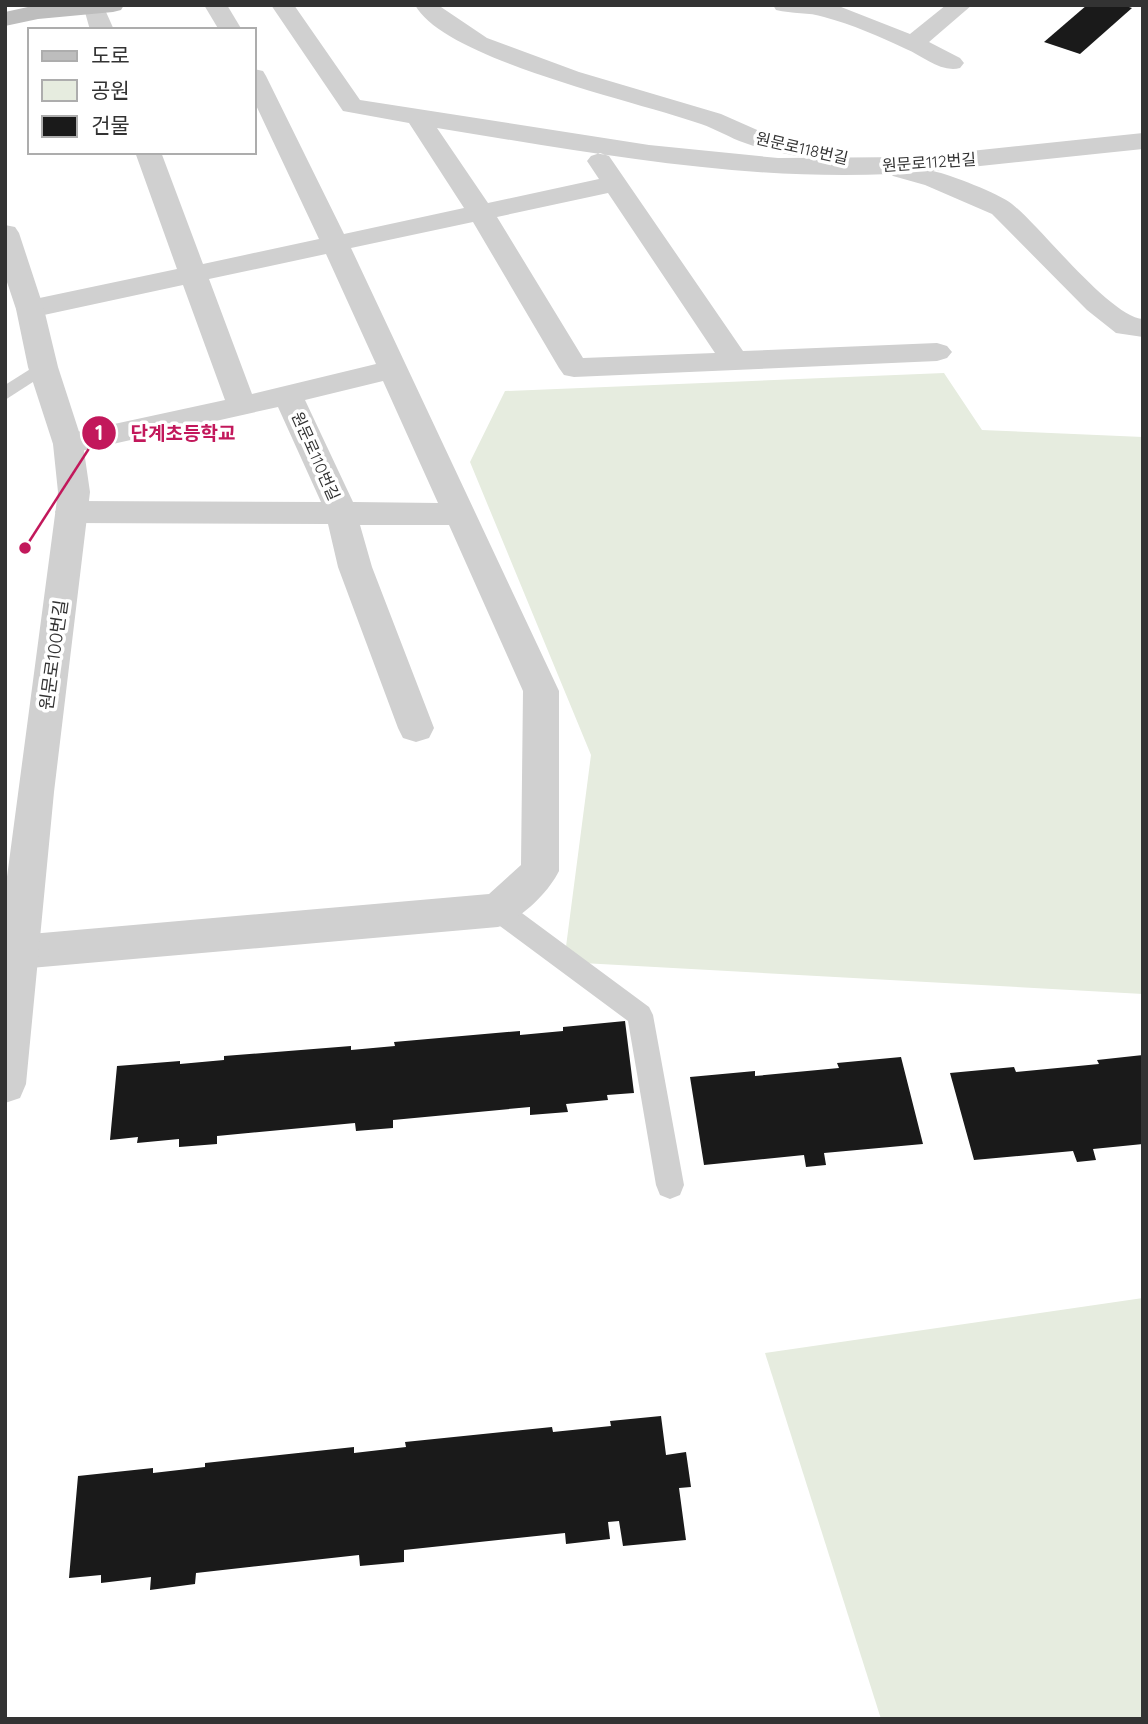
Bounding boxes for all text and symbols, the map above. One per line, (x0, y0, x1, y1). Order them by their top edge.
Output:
legend (28, 28, 256, 154)
text: 도로 (91, 42, 130, 68)
text: 공원 (91, 77, 130, 103)
text: 건물 (91, 112, 130, 138)
street label: 원문로118번길 (754, 128, 850, 168)
street label: 원문로112번길 (881, 149, 977, 175)
street label: 원문로110번길 (288, 409, 344, 503)
callout: 단계초등학교 (82, 413, 250, 453)
text: 1 (95, 419, 103, 445)
text: 단계초등학교 (131, 421, 235, 445)
street label: 원문로100번길 (34, 598, 73, 711)

